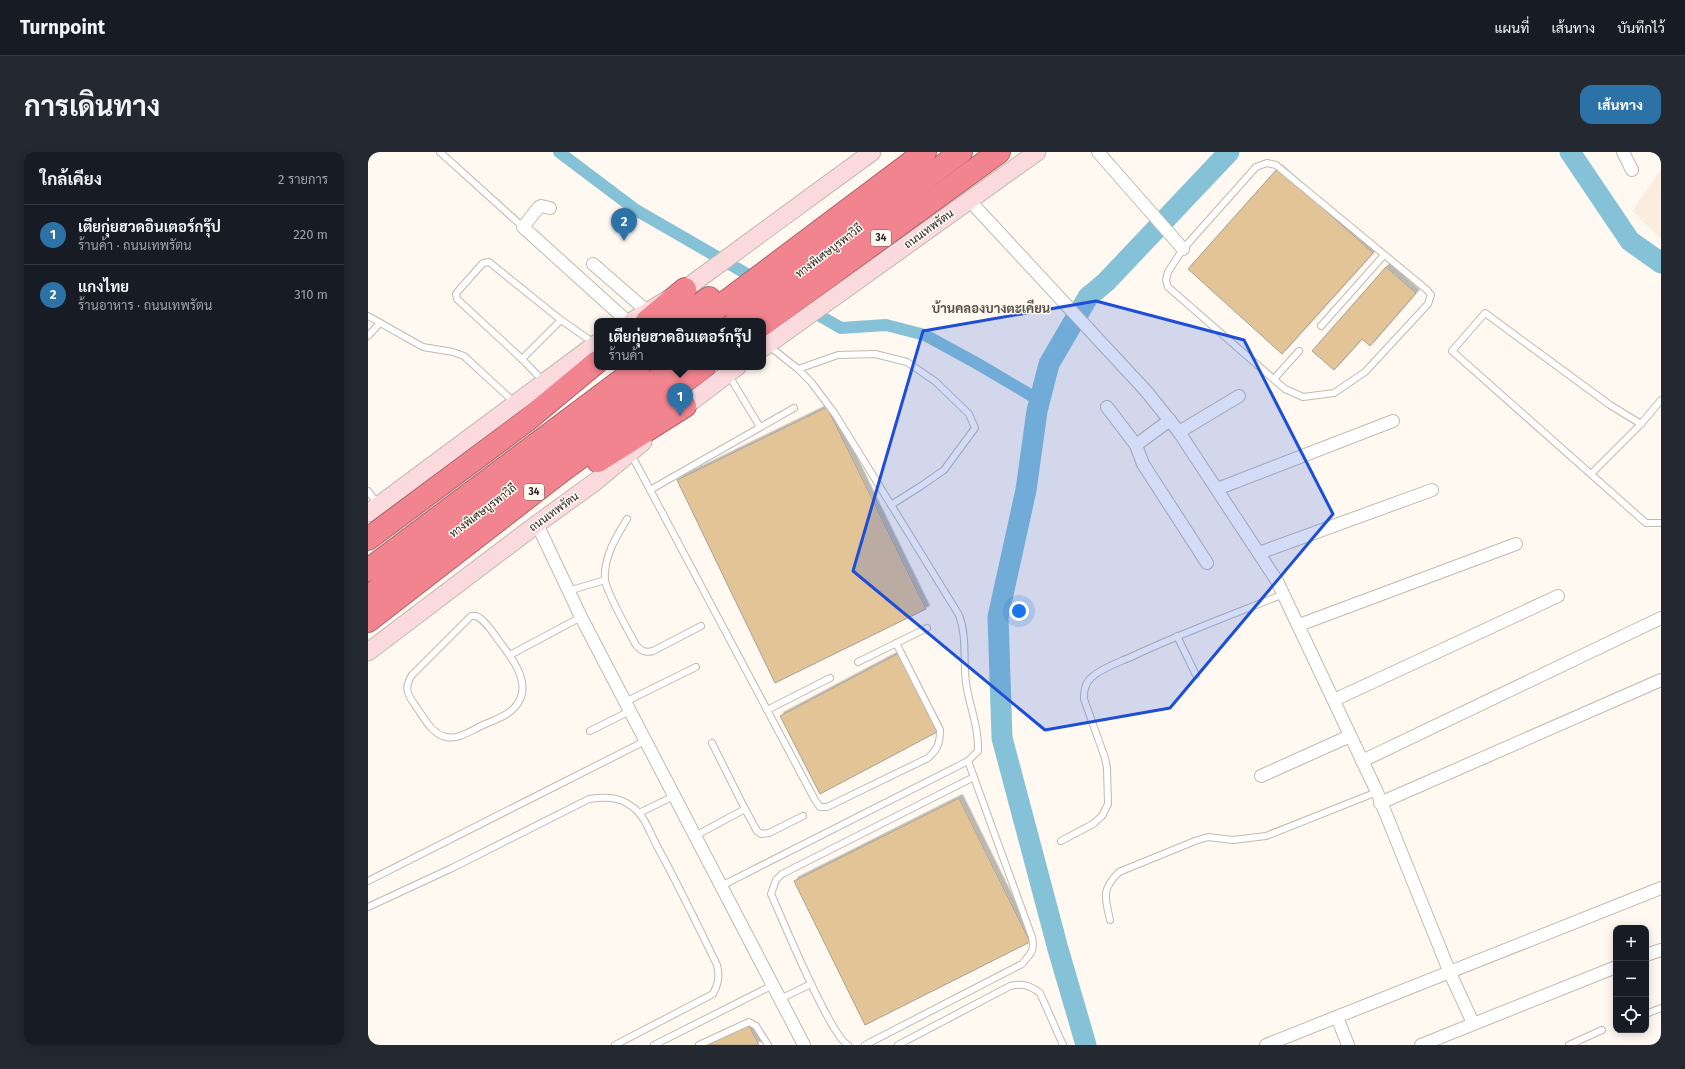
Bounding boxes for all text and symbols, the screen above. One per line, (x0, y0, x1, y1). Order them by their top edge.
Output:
text: Turnpoint (20, 16, 105, 39)
text: แผนที่ (1494, 20, 1529, 37)
text: เส้นทาง (1551, 20, 1595, 37)
text: บันทึกไว้ (1617, 20, 1665, 37)
button: เส้นทาง (1580, 85, 1661, 124)
text: การเดินทาง (24, 90, 160, 123)
text: ใกล้เคียง (40, 169, 102, 190)
text: 2 รายการ (278, 172, 328, 187)
street label: ถนนเทพรัตน (901, 206, 956, 251)
pin: 2 (611, 208, 637, 241)
text: เตียกุ่ยฮวดอินเตอร์กรุ๊ป (78, 218, 221, 236)
street label: ทางพิเศษบูรพาวิถี (792, 220, 866, 281)
text: 1 (50, 227, 56, 242)
text: 220 m (293, 227, 328, 242)
road number: 34 (871, 230, 891, 246)
text: ร้านค้า · ถนนเทพรัตน (78, 238, 192, 253)
text: แกงไทย (78, 278, 129, 296)
text: 2 (50, 287, 56, 302)
text: 310 m (294, 287, 328, 302)
text: ร้านอาหาร · ถนนเทพรัตน (78, 298, 212, 313)
district label: บ้านคลองบางตะเคียน (932, 299, 1050, 316)
popup (594, 318, 766, 370)
text: เตียกุ่ยฮวดอินเตอร์กรุ๊ป (609, 328, 751, 346)
text: ร้านค้า (609, 348, 644, 363)
pin: 1 (667, 383, 693, 416)
street label: ทางพิเศษบูรพาวิถี (446, 480, 520, 541)
road number: 34 (524, 484, 544, 500)
street label: ถนนเทพรัตน (526, 489, 581, 534)
your location (1009, 601, 1029, 621)
map controls (1613, 925, 1649, 1033)
button: + (1613, 925, 1649, 961)
button: − (1613, 961, 1649, 997)
button: locate (1613, 997, 1649, 1033)

